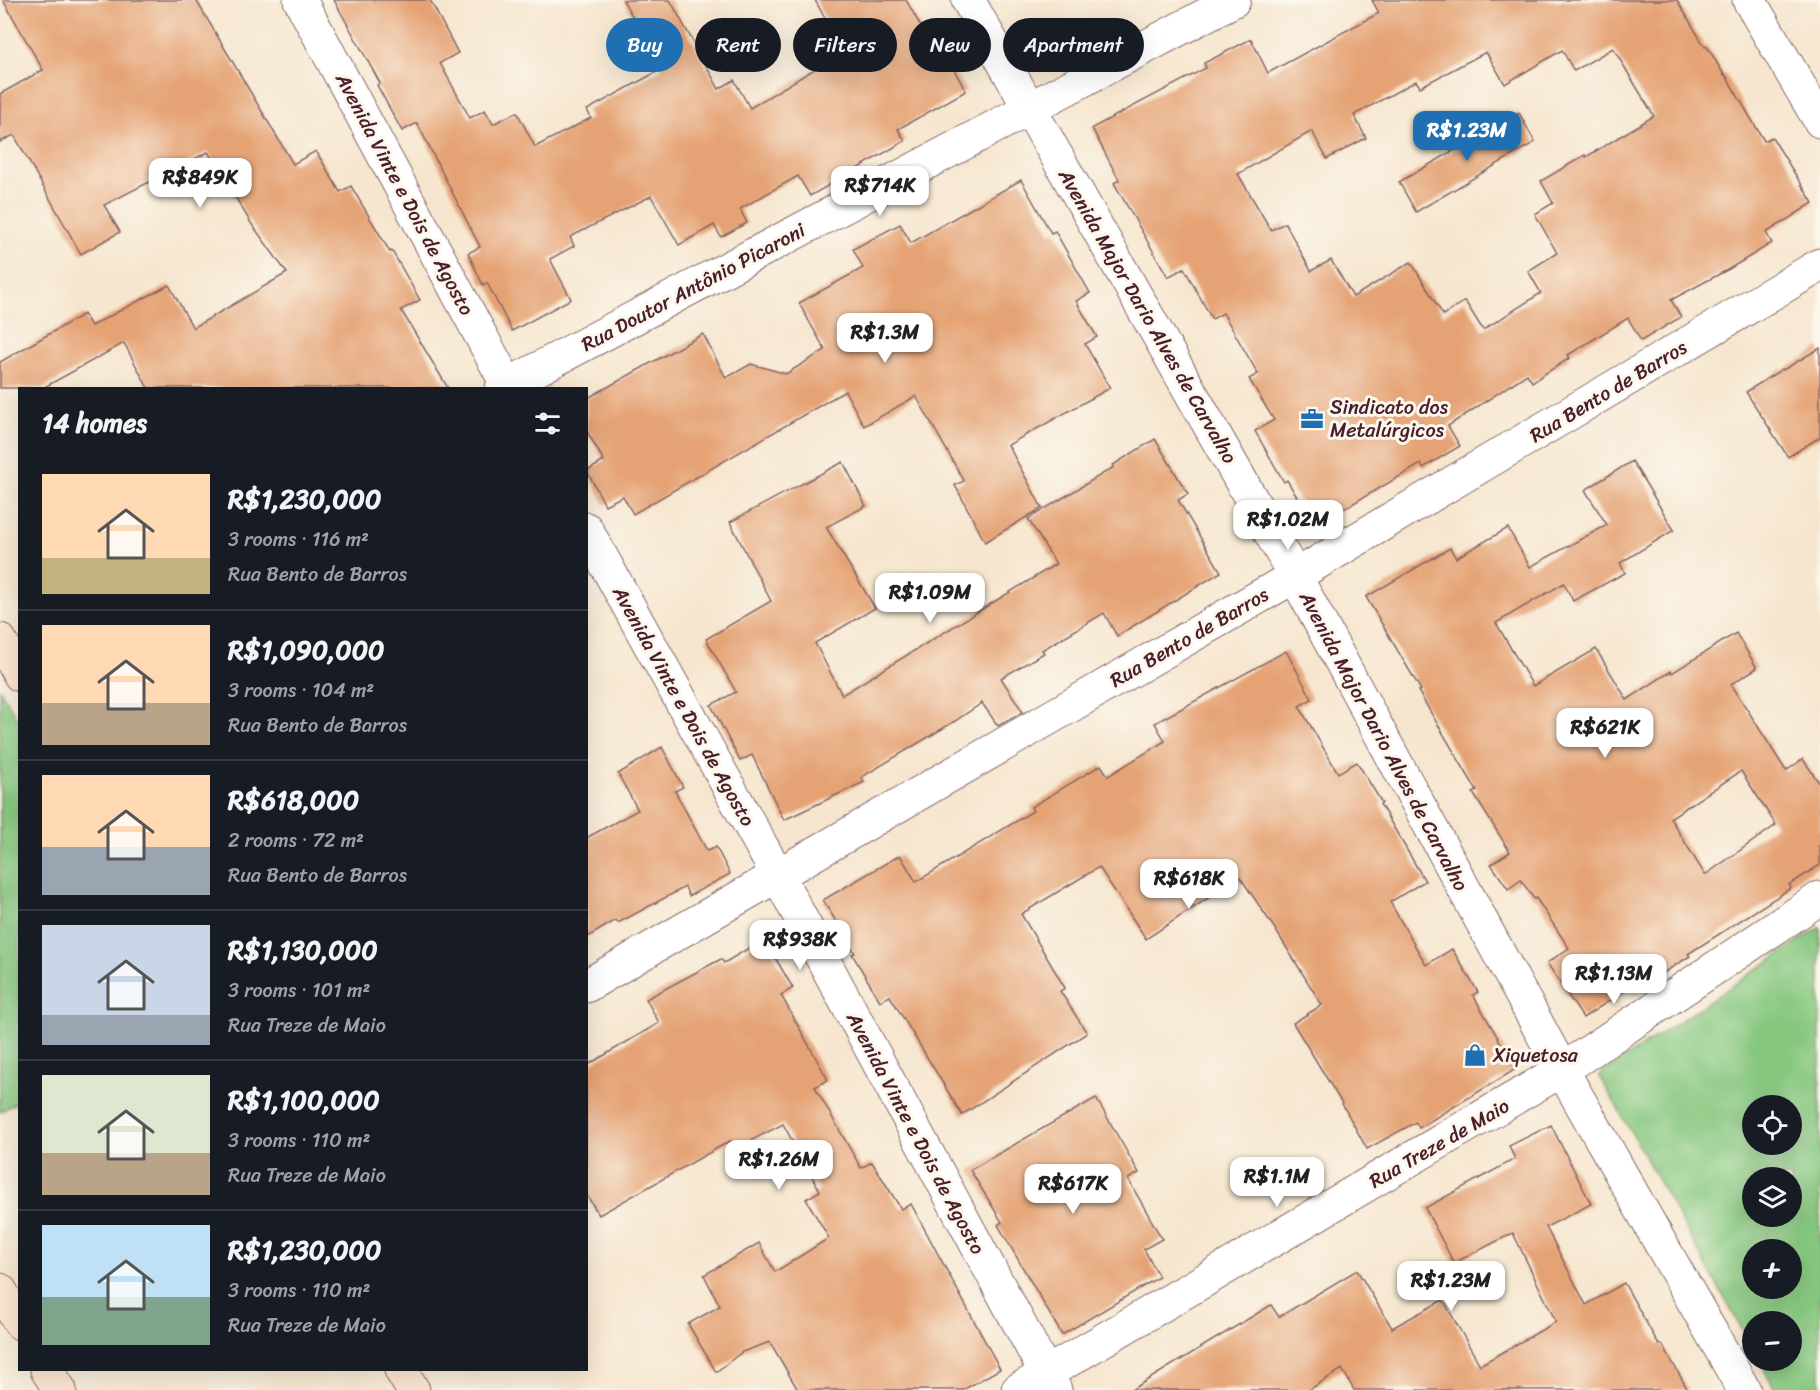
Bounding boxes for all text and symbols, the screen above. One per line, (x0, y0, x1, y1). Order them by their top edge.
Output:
chip: Buy (606, 18, 683, 72)
chip: Rent (695, 18, 781, 72)
chip: Filters (793, 18, 897, 72)
chip: New (909, 18, 991, 72)
chip: Apartment (1003, 18, 1144, 72)
street label: Avenida Vinte e Dois de Agosto (325, 66, 484, 322)
pin: R$1.23M (1412, 111, 1522, 162)
text: R$1.23M (1427, 113, 1507, 148)
pin: R$849K (151, 158, 249, 209)
text: R$849K (163, 160, 237, 195)
street label: Avenida Major Dario Alves de Carvalho (1048, 161, 1247, 470)
pin: R$714K (831, 166, 929, 217)
text: R$714K (845, 168, 915, 203)
street label: Rua Doutor Antônio Picaroni (575, 213, 812, 362)
pin: R$1.3M (836, 313, 934, 364)
text: R$1.3M (851, 315, 919, 350)
street label: Rua Bento de Barros (1523, 330, 1695, 452)
place label: Sindicato dos Metalúrgicos (1330, 390, 1449, 448)
text: 14 homes (42, 400, 147, 446)
office icon: Sindicato dos Metalúrgicos (1299, 406, 1325, 432)
icon: filters (531, 407, 564, 440)
text: R$1,230,000 (228, 476, 381, 522)
icon: home (90, 498, 162, 570)
pin: R$1.02M (1233, 500, 1343, 551)
text: R$1.02M (1247, 502, 1329, 537)
text: 3 rooms · 116 m² (228, 522, 369, 557)
text: Rua Bento de Barros (228, 557, 407, 592)
pin: R$1.09M (875, 573, 985, 624)
text: R$1.09M (889, 575, 971, 610)
street label: Rua Bento de Barros (1103, 577, 1276, 697)
street label: Avenida Vinte e Dois de Agosto (602, 578, 765, 833)
street label: Avenida Major Dario Alves de Carvalho (1289, 584, 1478, 898)
text: R$1,090,000 (228, 627, 385, 673)
icon: home (90, 649, 162, 721)
text: 3 rooms · 104 m² (228, 673, 374, 708)
text: Rua Bento de Barros (228, 708, 407, 743)
pin: R$621K (1556, 708, 1654, 759)
text: R$621K (1570, 710, 1640, 745)
text: R$618,000 (228, 777, 359, 823)
icon: home (90, 799, 162, 871)
text: 2 rooms · 72 m² (228, 823, 364, 858)
text: Rua Bento de Barros (228, 858, 407, 893)
pin: R$618K (1140, 859, 1238, 910)
text: R$618K (1154, 861, 1224, 896)
pin: R$938K (751, 920, 849, 971)
text: R$938K (763, 922, 837, 957)
text: R$1,130,000 (228, 927, 378, 973)
icon: home (90, 949, 162, 1021)
pin: R$1.13M (1559, 954, 1669, 1005)
text: R$1.13M (1576, 956, 1652, 991)
text: 3 rooms · 101 m² (228, 973, 370, 1008)
street label: Avenida Vinte e Dois de Agosto (836, 1005, 995, 1261)
text: Rua Treze de Maio (228, 1008, 386, 1043)
place label: Xiquetosa (1492, 1038, 1579, 1073)
shop icon: Xiquetosa (1462, 1042, 1488, 1068)
text: R$1,100,000 (228, 1077, 380, 1123)
street label: Rua Treze de Maio (1362, 1089, 1516, 1198)
map controls (1742, 1095, 1802, 1371)
button: locate (1742, 1095, 1802, 1155)
icon: home (90, 1099, 162, 1171)
text: 3 rooms · 110 m² (228, 1123, 370, 1158)
pin: R$1.26M (724, 1140, 834, 1191)
text: R$1.26M (739, 1142, 819, 1177)
pin: R$1.1M (1228, 1157, 1326, 1208)
text: Rua Treze de Maio (228, 1158, 386, 1193)
text: R$1.1M (1244, 1159, 1310, 1194)
pin: R$617K (1024, 1164, 1122, 1215)
text: R$617K (1038, 1166, 1108, 1201)
button: layers (1742, 1167, 1802, 1227)
text: R$1,230,000 (228, 1227, 381, 1273)
button: + (1742, 1239, 1802, 1299)
icon: home (90, 1249, 162, 1321)
pin: R$1.23M (1396, 1261, 1506, 1312)
text: R$1.23M (1411, 1263, 1491, 1298)
text: 3 rooms · 110 m² (228, 1273, 370, 1308)
text: Rua Treze de Maio (228, 1308, 386, 1343)
button: − (1742, 1311, 1802, 1371)

